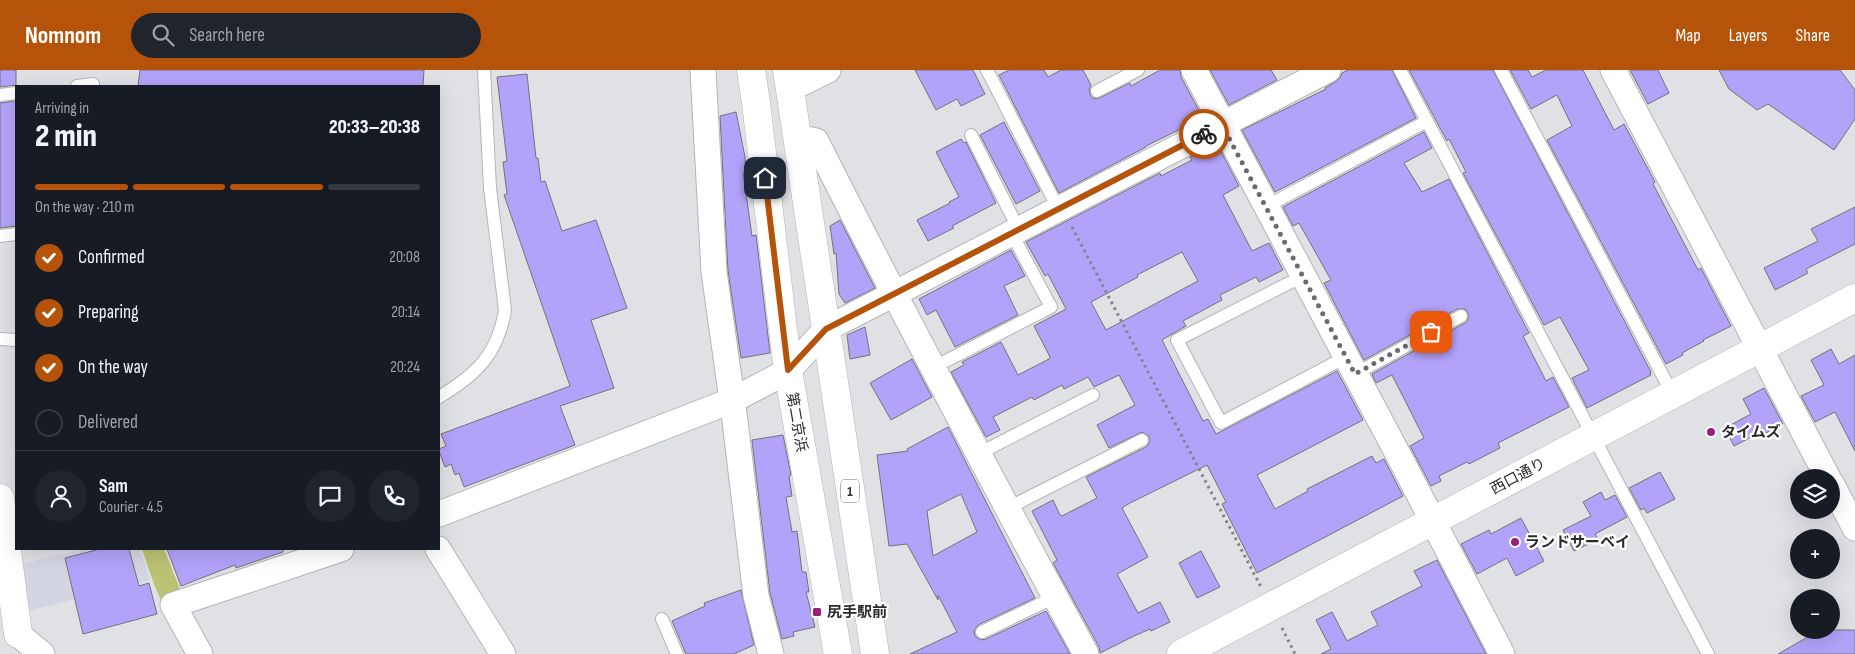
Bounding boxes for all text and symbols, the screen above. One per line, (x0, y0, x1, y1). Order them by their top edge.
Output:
search box (131, 13, 481, 58)
text: Nomnom (25, 21, 101, 50)
icon: search (149, 21, 177, 49)
text: Search here (189, 24, 265, 47)
text: Map (1676, 25, 1701, 46)
text: Layers (1729, 25, 1768, 46)
text: Share (1796, 25, 1830, 46)
text: Arriving in (35, 99, 89, 118)
courier (1179, 109, 1229, 159)
text: 20:33–20:38 (329, 116, 420, 139)
text: 2 min (35, 117, 97, 156)
icon: bike (1190, 120, 1218, 148)
pin (744, 157, 786, 199)
icon: home (751, 164, 779, 192)
text: On the way · 210 m (35, 198, 134, 217)
icon: check (35, 244, 63, 272)
text: Confirmed (78, 246, 145, 269)
text: 20:08 (389, 248, 420, 267)
icon: check (35, 299, 63, 327)
text: Preparing (78, 301, 139, 324)
text: 20:14 (391, 303, 420, 322)
pin (1410, 311, 1452, 353)
icon: bag (1417, 318, 1445, 346)
icon: check (35, 354, 63, 382)
text: On the way (78, 356, 148, 379)
text: 20:24 (390, 358, 420, 377)
street label: 第二京浜 (782, 391, 811, 453)
text: Delivered (78, 411, 138, 434)
place label: タイムズ (1721, 423, 1781, 442)
marker: タイムズ (1705, 426, 1717, 438)
street label: 西口通り (1487, 454, 1549, 499)
map controls (1790, 469, 1840, 639)
button: layers (1790, 469, 1840, 519)
button: person (35, 470, 87, 522)
button: chat (304, 470, 356, 522)
button: phone (368, 470, 420, 522)
text: Sam (99, 475, 128, 498)
road number: 1 (841, 480, 859, 502)
text: Courier · 4.5 (99, 498, 163, 517)
button: + (1790, 529, 1840, 579)
place label: ランドサーベイ (1525, 533, 1630, 552)
marker: ランドサーベイ (1509, 536, 1521, 548)
button: − (1790, 589, 1840, 639)
place label: 尻手駅前 (827, 603, 887, 622)
marker: 尻手駅前 (811, 606, 823, 618)

